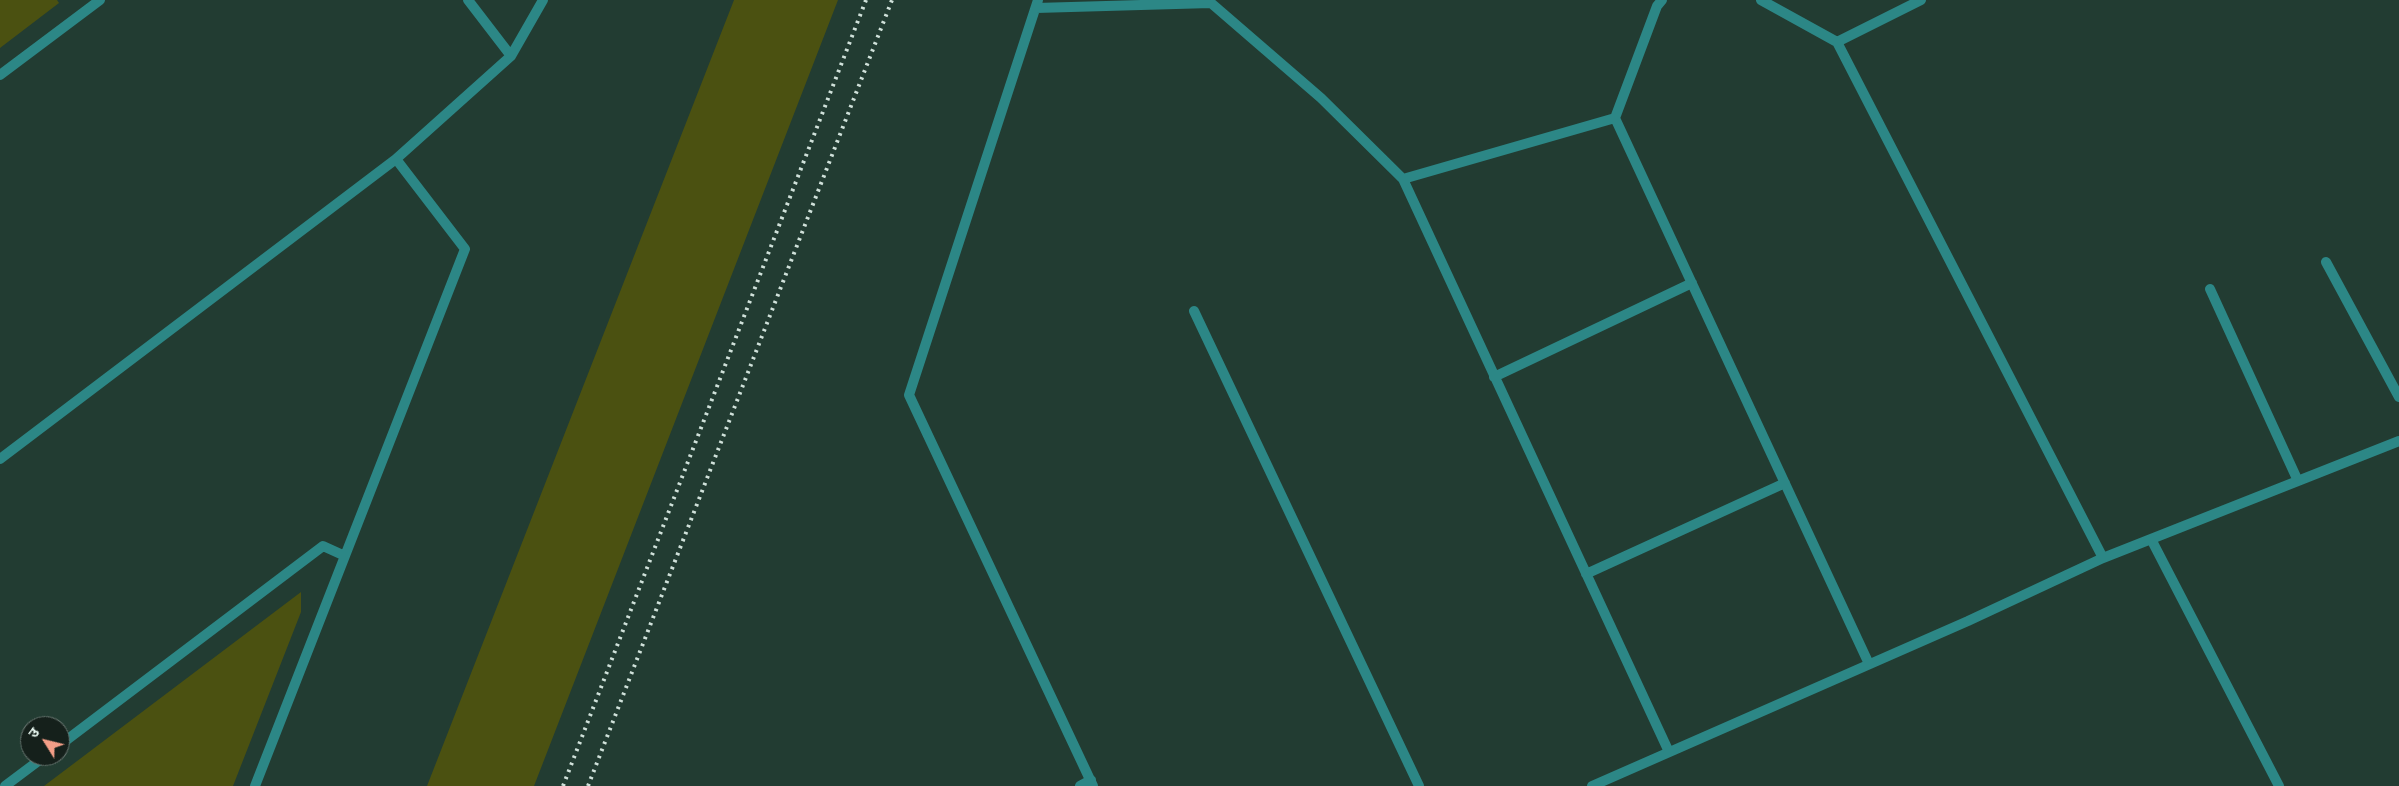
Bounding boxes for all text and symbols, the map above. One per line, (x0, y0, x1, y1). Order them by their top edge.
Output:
north arrow (20, 716, 70, 766)
text: उ (25, 725, 43, 741)

